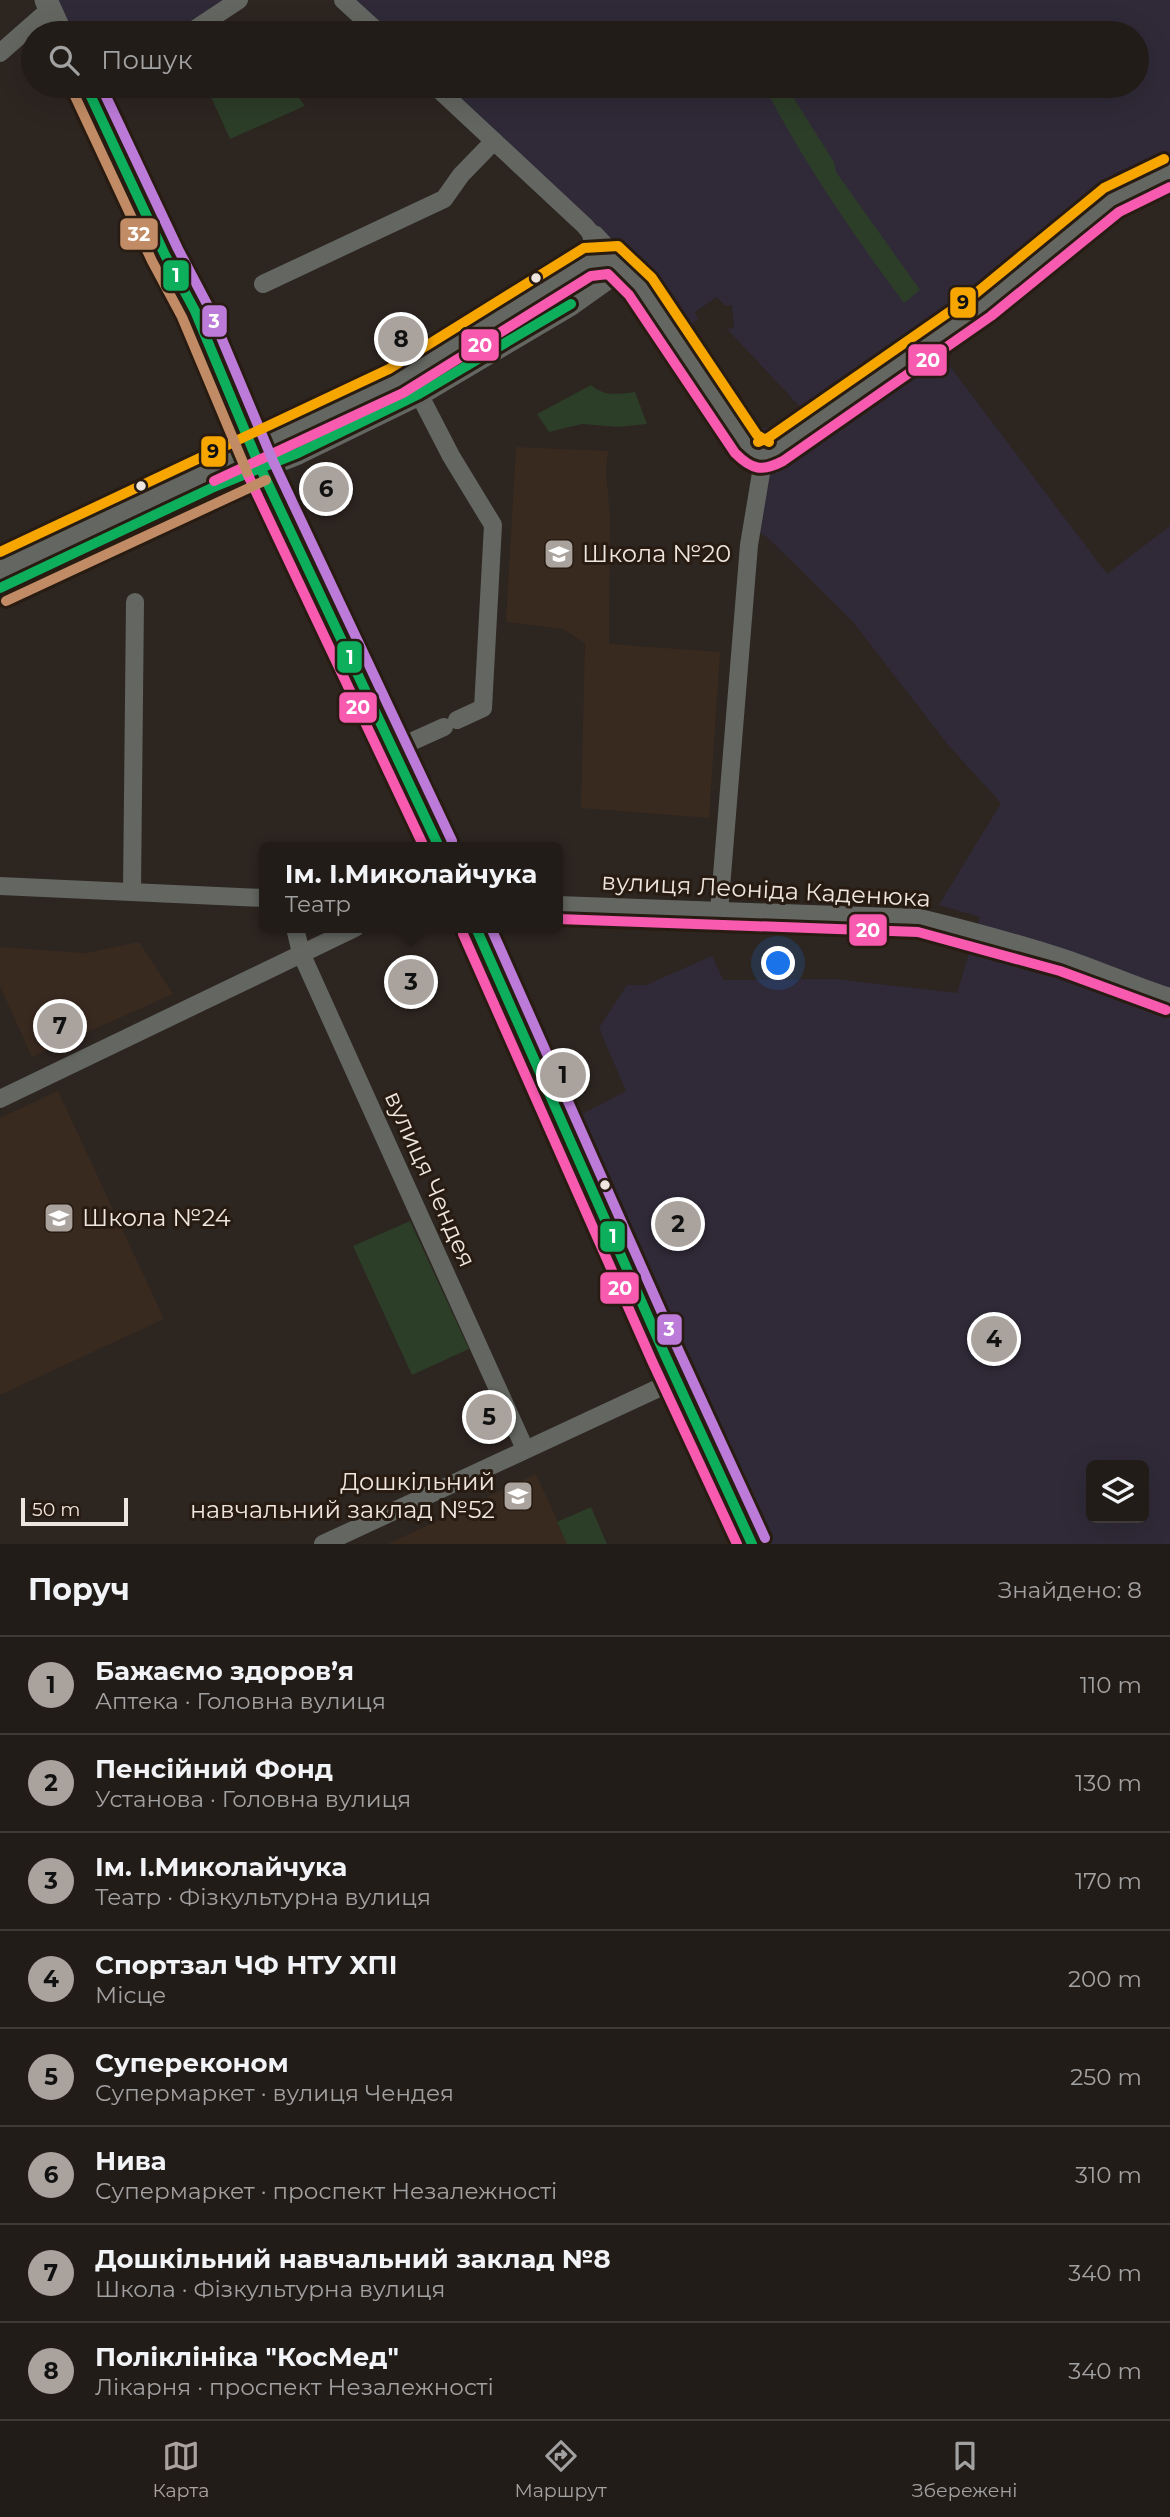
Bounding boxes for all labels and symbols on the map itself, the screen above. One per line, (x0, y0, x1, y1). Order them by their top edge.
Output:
line badge: 32 (119, 217, 159, 251)
text: 32 (127, 223, 150, 246)
line badge: 1 (162, 259, 190, 292)
text: 1 (172, 264, 180, 287)
unlabelled marker (529, 271, 543, 285)
line badge: 9 (949, 286, 977, 319)
text: 9 (957, 291, 969, 314)
line badge: 3 (201, 304, 228, 338)
text: 3 (207, 310, 220, 333)
pin: 8 (378, 313, 424, 365)
line badge: 20 (460, 328, 500, 362)
text: 20 (468, 334, 492, 357)
line badge: 20 (907, 343, 948, 377)
text: 20 (916, 349, 940, 372)
line badge: 9 (200, 435, 227, 468)
text: 9 (207, 440, 219, 463)
pin: 6 (303, 463, 349, 515)
unlabelled marker (134, 479, 148, 493)
school or university icon: Школа №20 (542, 537, 576, 571)
place label: Школа №20 (582, 539, 731, 568)
line badge: 1 (336, 640, 363, 674)
text: 1 (346, 646, 354, 669)
line badge: 20 (338, 691, 378, 724)
text: 20 (346, 696, 370, 719)
street label: вулиця Леоніда Каденюка (601, 866, 931, 913)
line badge: 20 (848, 913, 888, 947)
text: 20 (856, 919, 880, 942)
your location (761, 946, 795, 980)
pin: 3 (388, 956, 434, 1008)
pin: 7 (37, 1000, 83, 1052)
pin: 1 (540, 1049, 586, 1101)
street label: вулиця Чендея (379, 1086, 482, 1271)
unlabelled marker (598, 1178, 612, 1192)
pin: 2 (655, 1198, 701, 1250)
school or university icon: Школа №24 (42, 1201, 76, 1235)
place label: Школа №24 (82, 1203, 231, 1232)
line badge: 1 (599, 1220, 626, 1253)
text: 1 (609, 1225, 617, 1248)
line badge: 20 (599, 1271, 640, 1305)
text: 20 (608, 1277, 632, 1300)
line badge: 3 (656, 1313, 683, 1346)
pin: 4 (971, 1313, 1017, 1365)
text: 3 (662, 1318, 675, 1341)
pin: 5 (466, 1391, 512, 1443)
place label: Дошкільний навчальний заклад №52 (190, 1467, 495, 1524)
school or university icon: Дошкільний навчальний заклад №52 (501, 1479, 535, 1513)
scale bar (21, 1495, 128, 1527)

